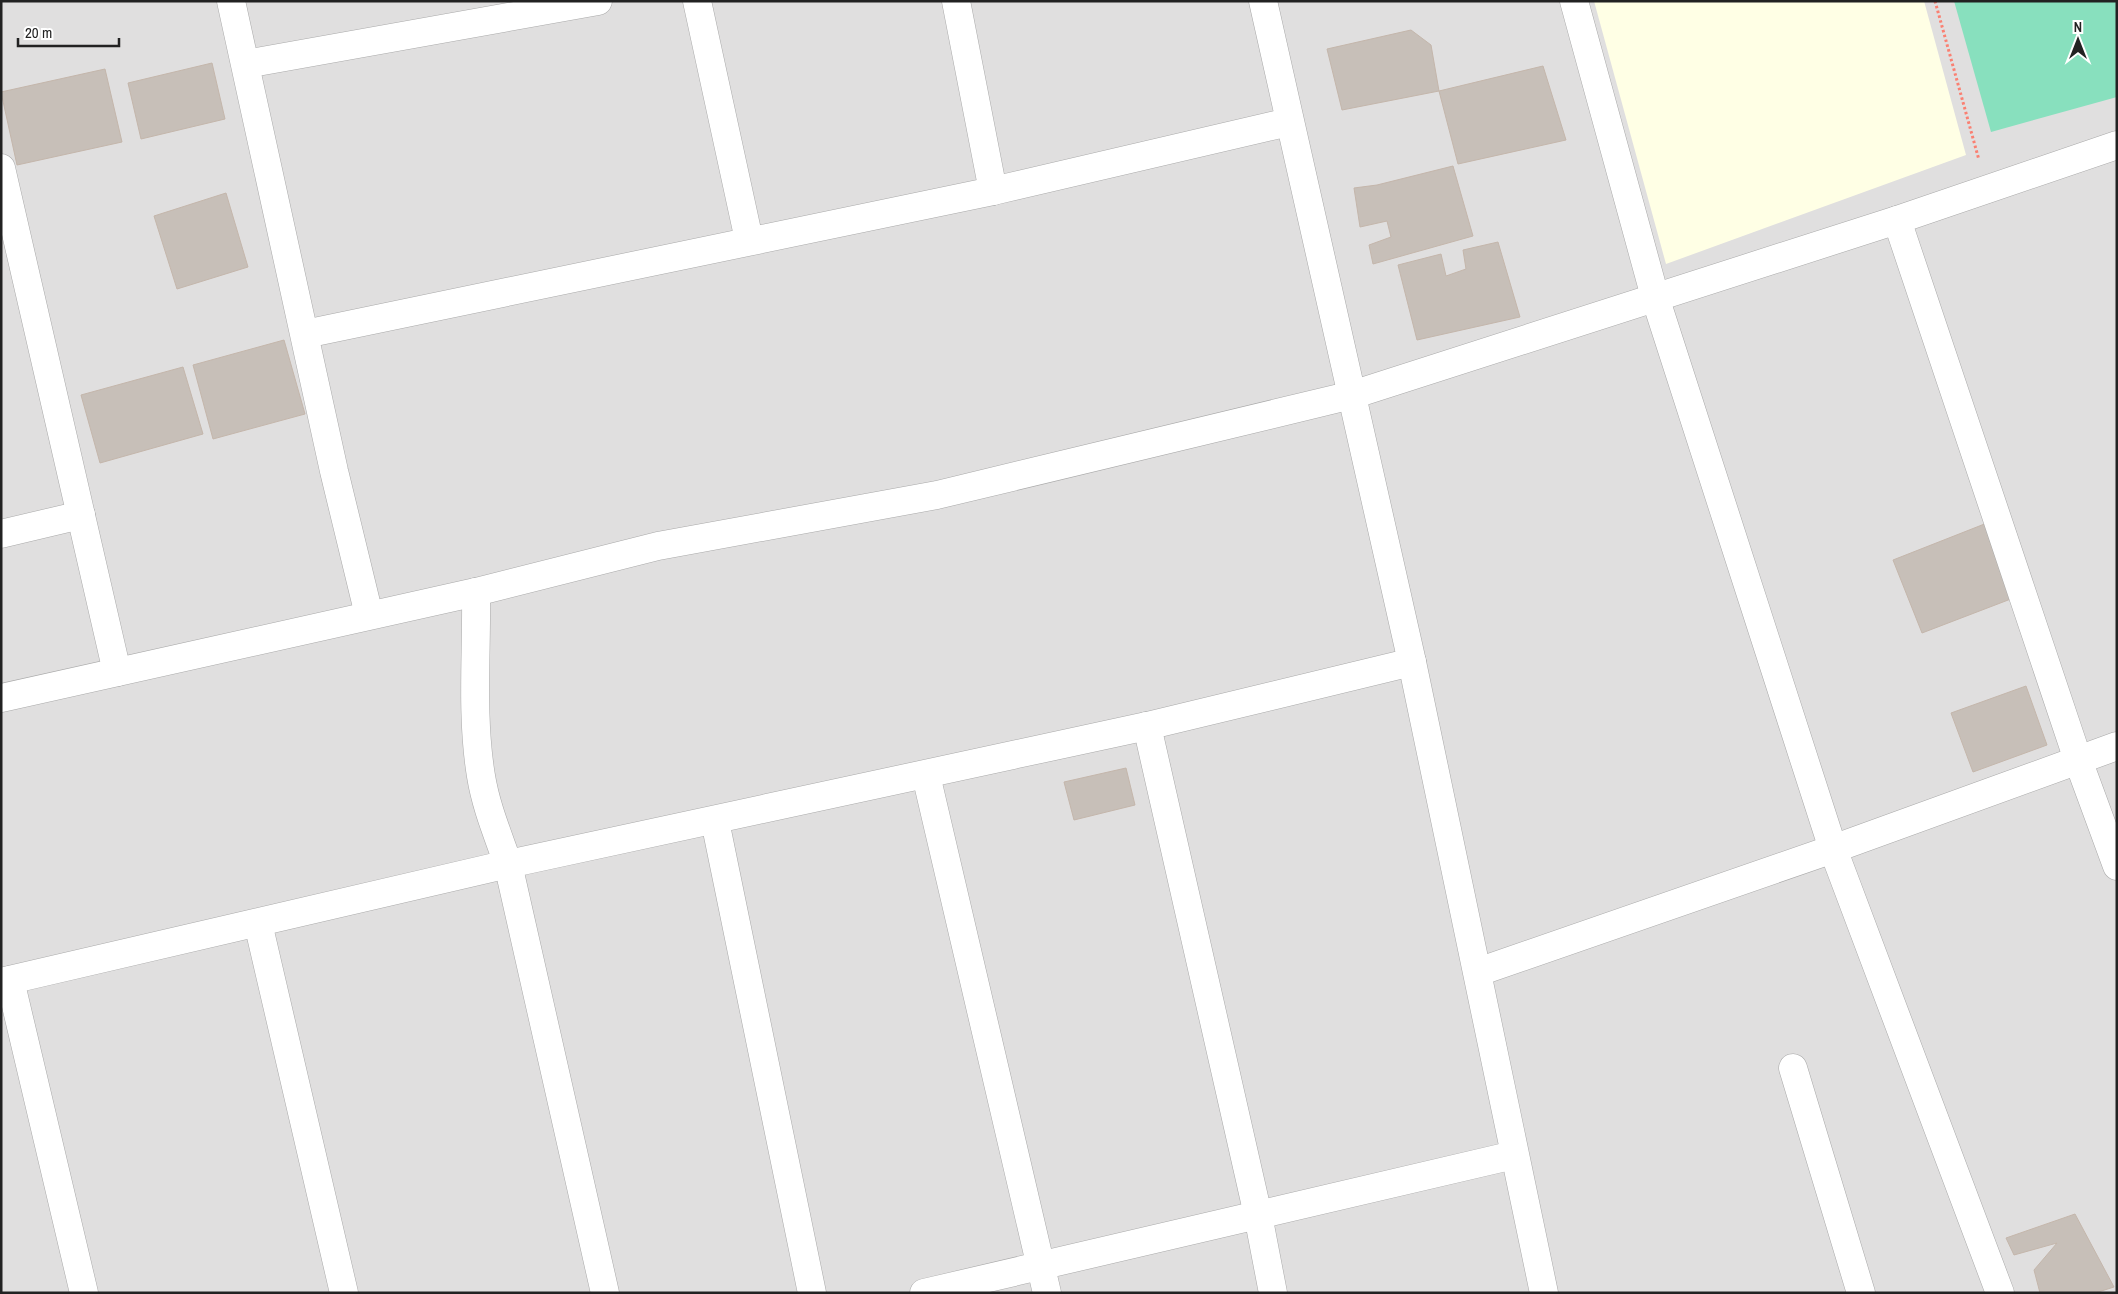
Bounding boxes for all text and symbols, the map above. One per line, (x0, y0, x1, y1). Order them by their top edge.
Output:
scale bar (18, 15, 119, 47)
north arrow (2053, 15, 2103, 65)
text: N (2074, 18, 2082, 36)
text: 20 m (25, 22, 52, 43)

